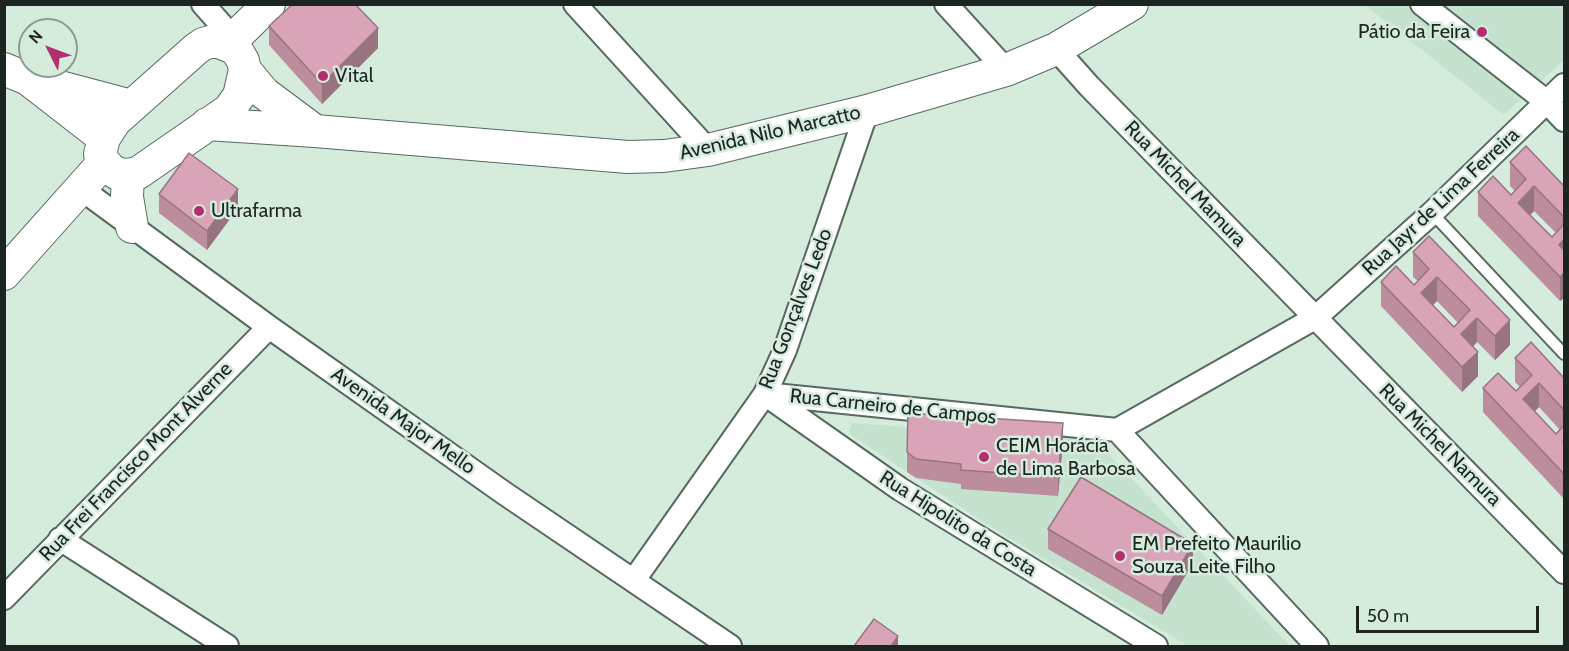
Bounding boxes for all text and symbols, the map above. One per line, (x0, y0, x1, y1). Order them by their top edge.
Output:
north arrow (18, 18, 78, 78)
place label: Pátio da Feira (1358, 20, 1470, 44)
marker: Pátio da Feira (1475, 25, 1489, 39)
text: N (25, 26, 47, 48)
place label: Vital (335, 64, 373, 88)
marker: Vital (316, 69, 330, 83)
street label: Avenida Nilo Marcatto (677, 100, 863, 166)
street label: Rua Michel Mamura (1119, 116, 1251, 252)
street label: Rua Jayr de Lima Ferreira (1358, 123, 1524, 281)
place label: Ultrafarma (211, 199, 302, 223)
marker: Ultrafarma (192, 204, 206, 218)
street label: Rua Gonçalves Ledo (754, 225, 838, 393)
street label: Rua Frei Francisco Mont Alverne (35, 358, 237, 566)
street label: Avenida Major Mello (326, 362, 480, 480)
street label: Rua Michel Namura (1374, 379, 1506, 511)
street label: Rua Carneiro de Campos (789, 384, 997, 430)
place label: CEIM Horácia de Lima Barbosa (996, 434, 1136, 481)
marker: CEIM Horácia de Lima Barbosa (977, 450, 991, 464)
street label: Rua Hipolito da Costa (875, 466, 1041, 582)
place label: EM Prefeito Maurilio Souza Leite Filho (1132, 532, 1301, 579)
marker: EM Prefeito Maurilio Souza Leite Filho (1113, 549, 1127, 563)
scale bar (1359, 594, 1542, 632)
text: 50 m (1367, 605, 1409, 627)

